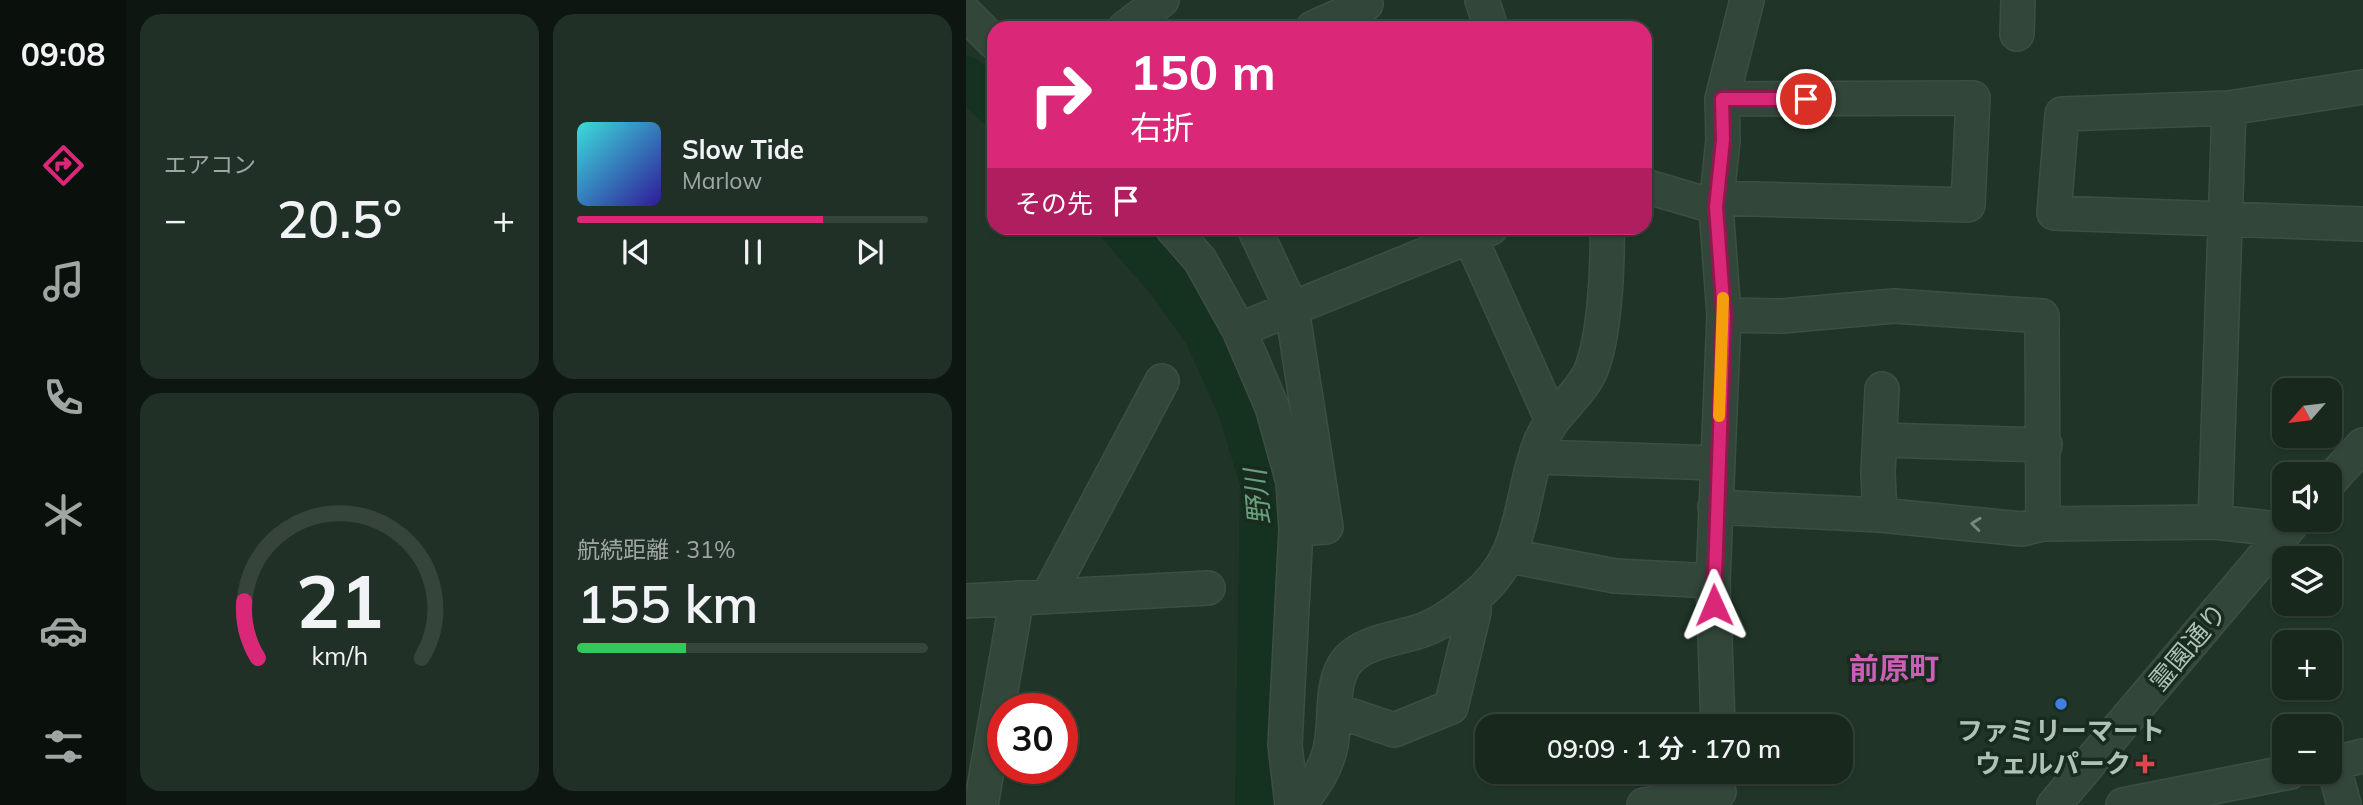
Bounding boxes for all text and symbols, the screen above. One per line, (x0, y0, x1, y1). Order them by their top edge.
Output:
text: 09:08 (21, 34, 105, 74)
text: 150 m (1130, 41, 1276, 102)
icon: right (1015, 49, 1106, 140)
pin (1776, 69, 1836, 129)
icon: arrive (1787, 80, 1825, 118)
text: 右折 (1130, 107, 1194, 147)
text: Slow Tide (682, 133, 804, 166)
icon: directions (39, 141, 88, 190)
text: エアコン (164, 150, 256, 179)
text: Marlow (682, 166, 762, 195)
icon: arrive (1107, 182, 1145, 220)
text: 20.5° (277, 186, 402, 251)
text: その先 (1015, 187, 1093, 220)
text: − (164, 195, 187, 243)
text: + (492, 195, 515, 243)
icon: previous (617, 233, 655, 271)
icon: pause (734, 233, 772, 271)
icon: next (851, 233, 889, 271)
icon: music (39, 257, 88, 306)
icon: phone (39, 373, 88, 422)
north arrow (2272, 378, 2342, 448)
map controls (2272, 378, 2342, 784)
button: sound (2272, 462, 2342, 532)
water label: 野川 (1236, 465, 1276, 526)
icon: climate (39, 490, 88, 539)
one-way arrow (1970, 517, 1981, 532)
text: 航続距離 · 31% (577, 535, 735, 564)
button: layers (2272, 546, 2342, 616)
text: 21 (296, 555, 383, 646)
position arrow (1677, 568, 1751, 642)
text: 155 km (577, 571, 758, 636)
street label: 霊園通り (2142, 596, 2234, 697)
icon: car (39, 606, 88, 655)
button: + (2272, 630, 2342, 700)
text: km/h (311, 640, 368, 671)
district label: 前原町 (1849, 649, 1939, 687)
speed limit sign: 30 (987, 693, 1078, 784)
marker: ファミリーマート (2053, 696, 2069, 712)
place label: ファミリーマート (1957, 714, 2165, 747)
button: − (2272, 714, 2342, 784)
icon: filters (39, 722, 88, 771)
text: 09:09 · 1 分 · 170 m (1547, 732, 1781, 765)
place label: ウェルパーク (1975, 747, 2131, 780)
marker: ウェルパーク (2137, 756, 2153, 772)

